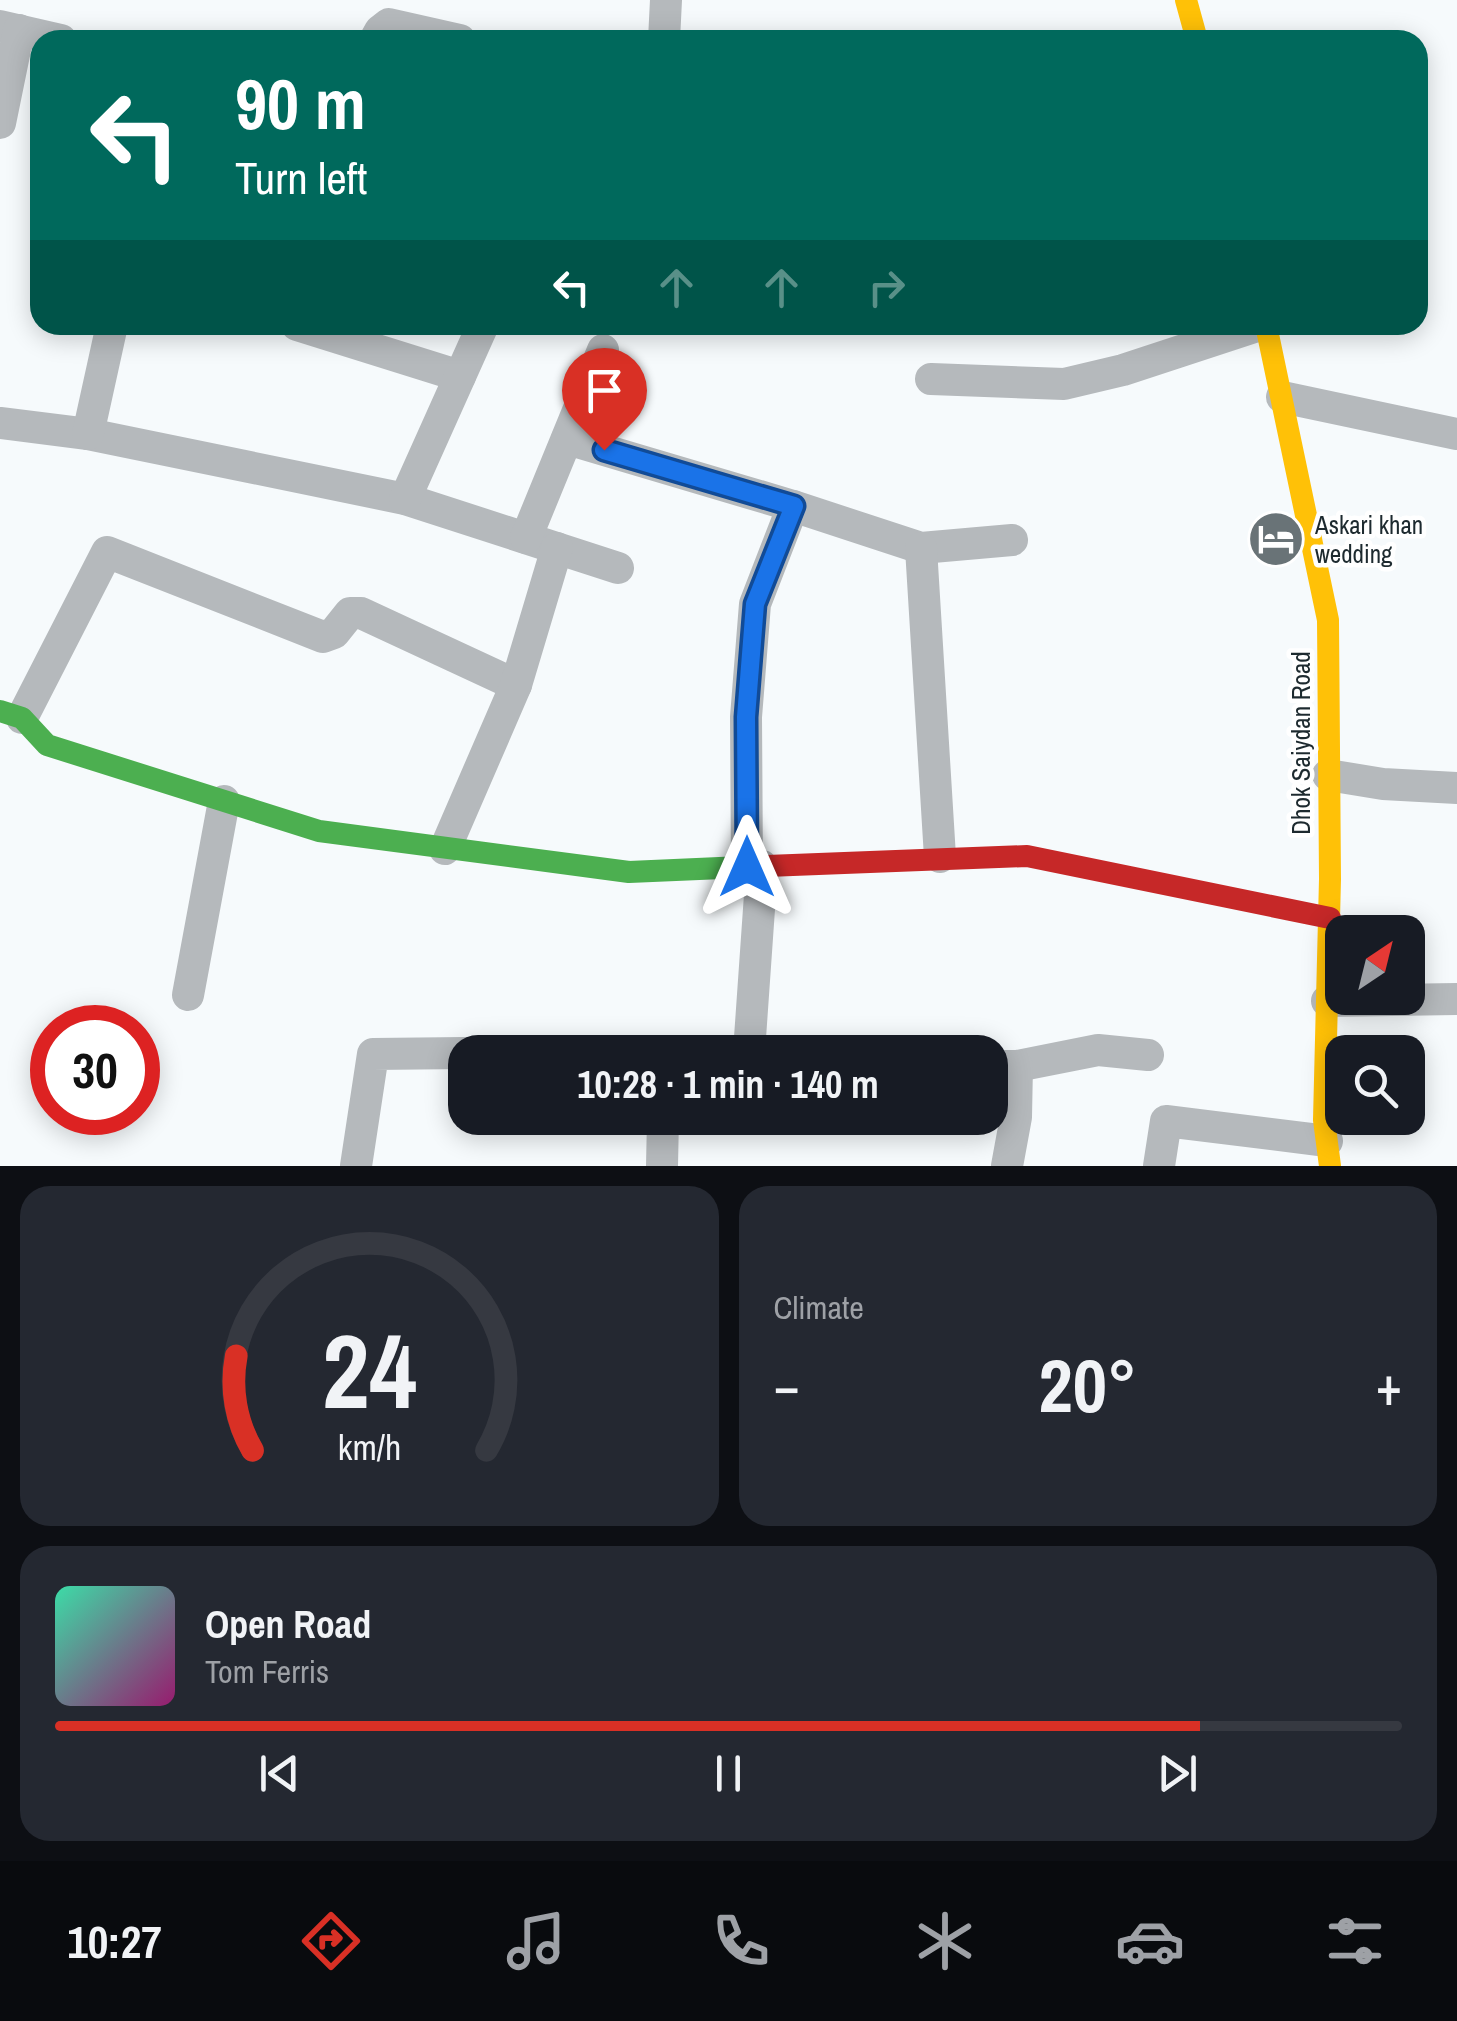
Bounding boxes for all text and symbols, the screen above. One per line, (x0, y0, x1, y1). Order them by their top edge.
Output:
text: 90 m (235, 57, 366, 151)
icon: left (70, 70, 200, 200)
text: Turn left (235, 147, 367, 208)
icon: left (544, 260, 599, 315)
icon: ahead (649, 260, 704, 315)
icon: ahead (754, 260, 809, 315)
icon: right (859, 260, 914, 315)
pin (562, 348, 647, 451)
icon: arrive (577, 363, 632, 418)
place label: Askari khan wedding (1314, 508, 1423, 571)
hotel icon: Askari khan wedding (1246, 509, 1306, 569)
street label: Dhok Saiydan Road (1284, 651, 1318, 835)
position arrow (695, 815, 799, 919)
north arrow (1325, 915, 1425, 1015)
map controls (1325, 915, 1425, 1135)
speed limit sign: 30 (30, 1005, 160, 1135)
button: search (1325, 1035, 1425, 1135)
text: 10:28 · 1 min · 140 m (577, 1059, 879, 1110)
text: Climate (774, 1286, 864, 1329)
text: 24 (322, 1300, 417, 1440)
text: 20° (1039, 1334, 1137, 1435)
text: − (774, 1348, 800, 1422)
text: + (1376, 1348, 1402, 1422)
text: km/h (337, 1423, 401, 1471)
text: Open Road (205, 1599, 371, 1650)
text: Tom Ferris (205, 1650, 329, 1693)
icon: previous (252, 1746, 307, 1801)
icon: pause (701, 1746, 756, 1801)
icon: next (1150, 1746, 1205, 1801)
icon: directions (296, 1906, 366, 1976)
icon: music (501, 1906, 571, 1976)
icon: phone (706, 1906, 776, 1976)
icon: climate (910, 1906, 980, 1976)
icon: car (1115, 1906, 1185, 1976)
icon: filters (1320, 1906, 1390, 1976)
text: 10:27 (67, 1911, 162, 1972)

